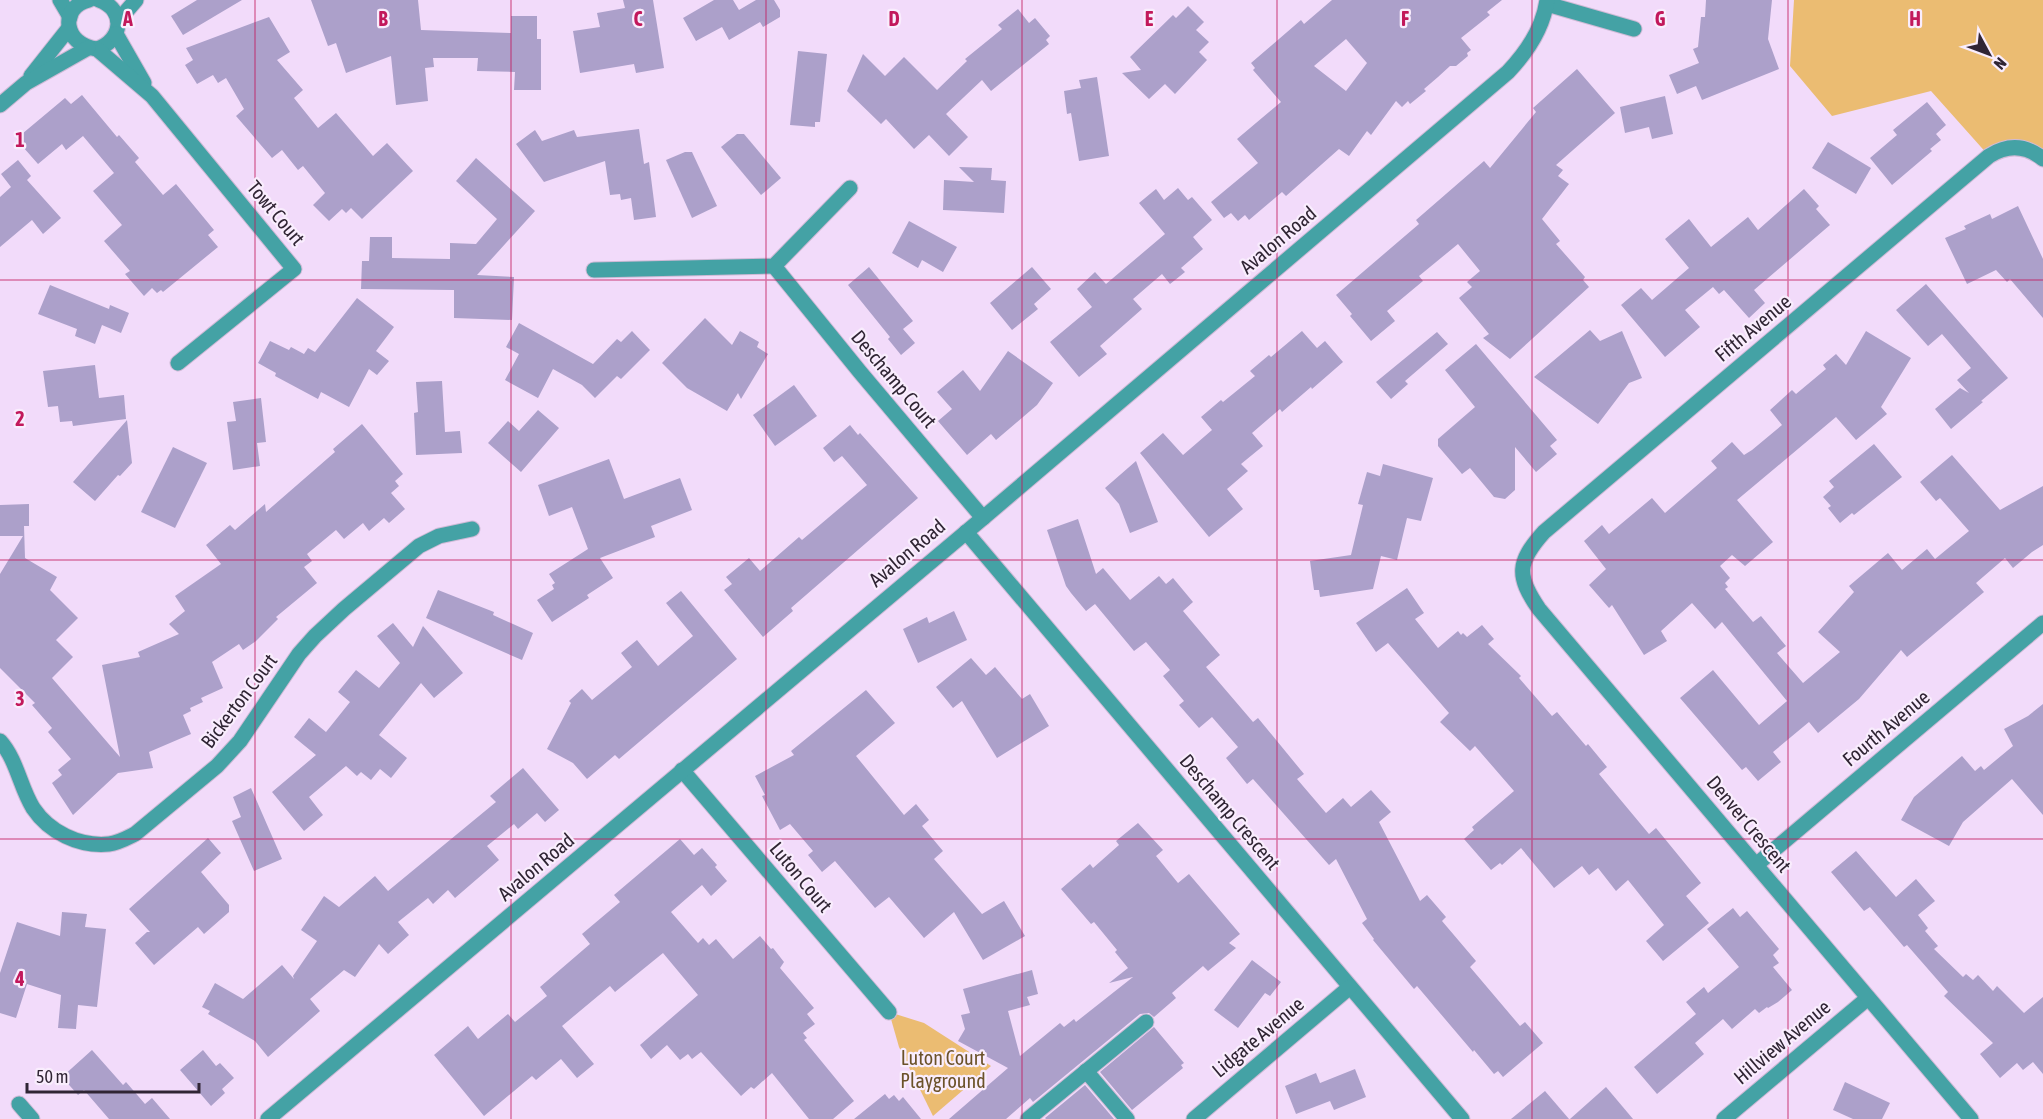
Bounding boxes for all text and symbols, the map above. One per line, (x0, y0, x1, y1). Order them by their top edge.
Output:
text: A (122, 7, 133, 30)
text: B (378, 7, 388, 30)
text: C (634, 7, 643, 30)
text: D (888, 7, 900, 30)
text: E (1145, 7, 1154, 30)
text: F (1401, 7, 1409, 30)
text: G (1655, 7, 1666, 30)
text: H (1909, 7, 1921, 30)
north arrow (1959, 24, 2019, 84)
text: N (1990, 54, 2010, 73)
text: 1 (15, 128, 25, 151)
street label: Towt Court (243, 176, 310, 250)
street label: Avalon Road (1235, 201, 1320, 278)
street label: Fifth Avenue (1710, 289, 1795, 366)
street label: Deschamp Court (847, 325, 942, 432)
text: 2 (15, 407, 25, 430)
street label: Avalon Road (864, 514, 949, 591)
street label: Bickerton Court (196, 649, 282, 752)
street label: Fourth Avenue (1838, 685, 1934, 770)
text: 3 (15, 687, 25, 710)
street label: Deschamp Crescent (1176, 749, 1285, 874)
street label: Denver Crescent (1702, 771, 1796, 877)
street label: Avalon Road (493, 828, 578, 905)
street label: Luton Court (765, 837, 837, 917)
text: 4 (14, 967, 25, 990)
street label: Lidgate Avenue (1207, 992, 1308, 1081)
street label: Hillview Avenue (1729, 995, 1834, 1088)
park label: Luton Court Playground (900, 1046, 986, 1092)
scale bar (27, 1056, 200, 1094)
text: 50 m (36, 1066, 68, 1087)

